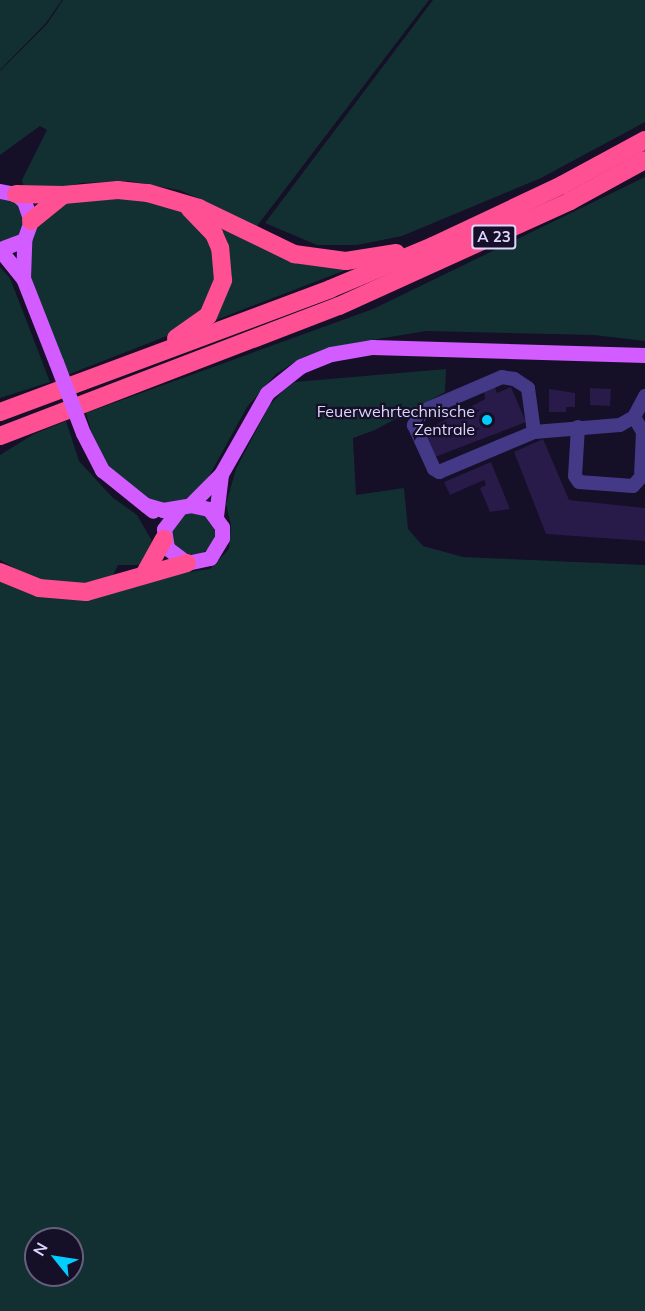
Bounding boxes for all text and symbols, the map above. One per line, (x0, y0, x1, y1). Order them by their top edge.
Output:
road number: A 23 (470, 225, 518, 249)
place label: Feuerwehrtechnische Zentrale (317, 401, 475, 439)
marker: Feuerwehrtechnische Zentrale (480, 413, 494, 427)
north arrow (24, 1227, 84, 1287)
text: N (28, 1239, 52, 1259)

